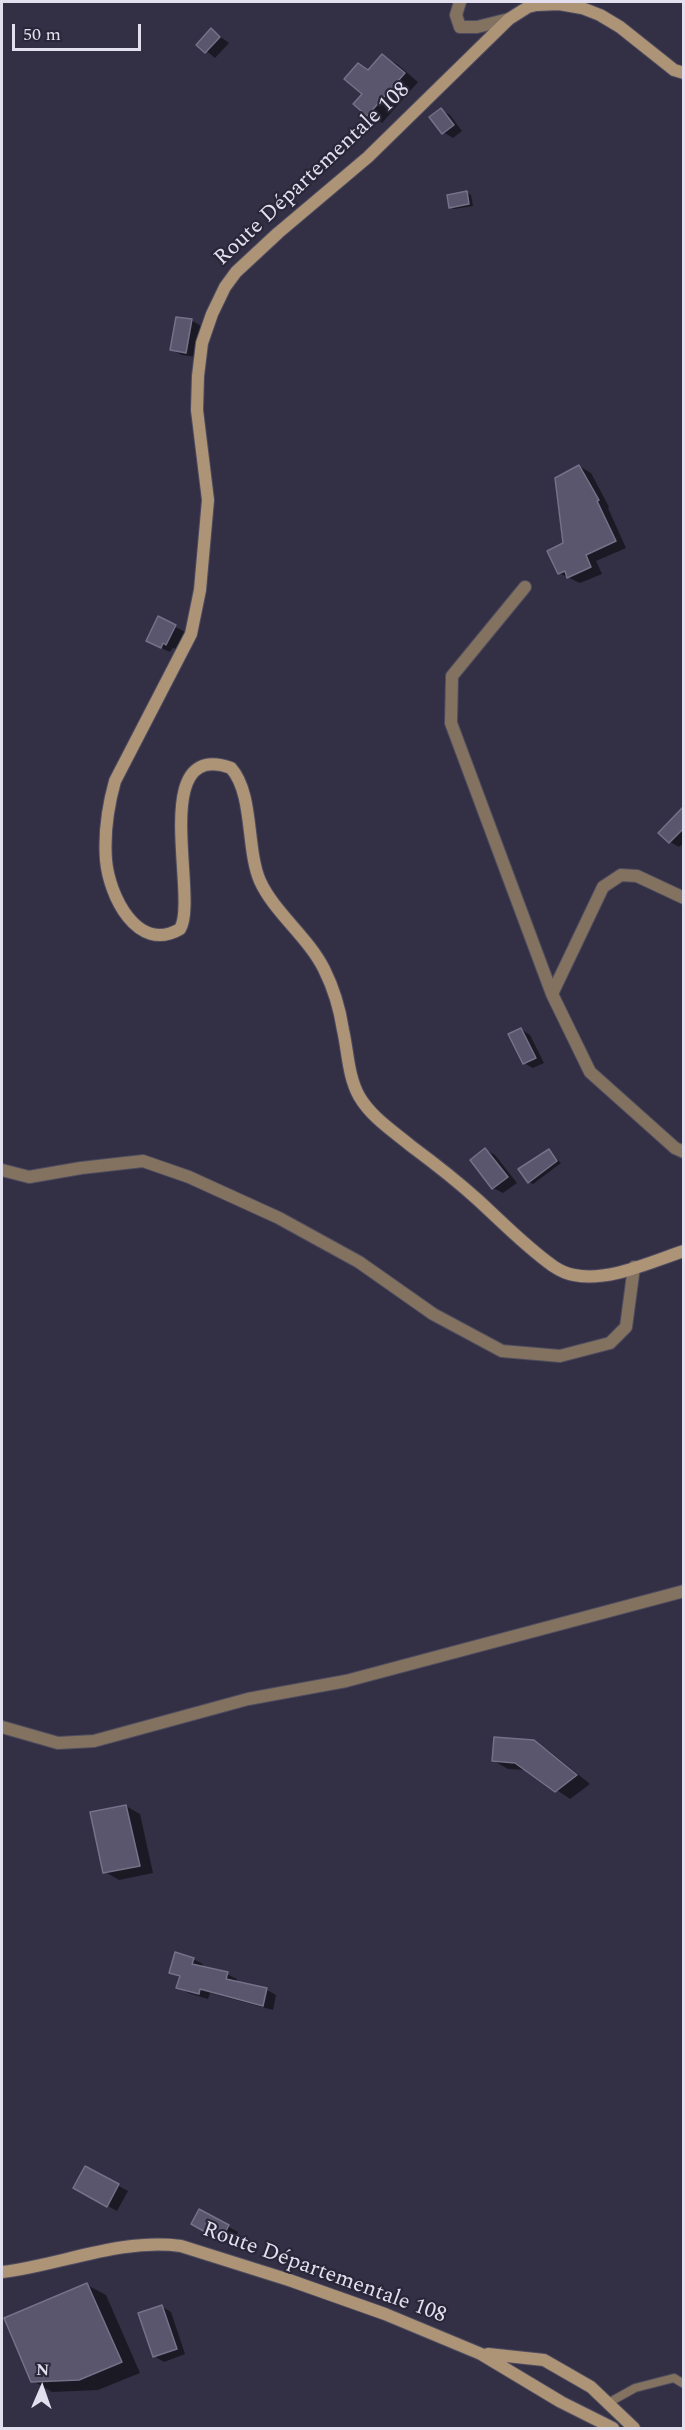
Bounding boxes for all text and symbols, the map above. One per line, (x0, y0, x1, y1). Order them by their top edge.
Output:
scale bar (15, 12, 144, 50)
text: 50 m (23, 21, 61, 48)
street label: Route Départementale 108 (210, 78, 416, 272)
street label: Route Départementale 108 (199, 2218, 449, 2330)
north arrow (12, 2358, 72, 2418)
text: N (36, 2358, 50, 2382)

